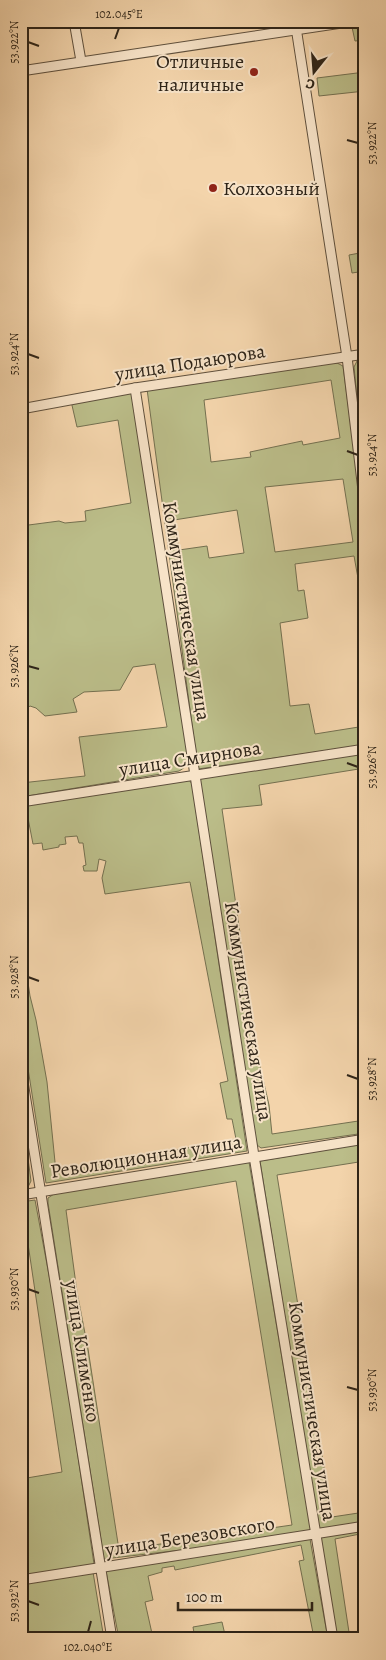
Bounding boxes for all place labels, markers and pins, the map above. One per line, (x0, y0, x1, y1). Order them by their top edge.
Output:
place label: Отличные наличные (156, 48, 244, 98)
marker: Отличные наличные (248, 66, 260, 78)
place label: Колхозный (223, 175, 320, 202)
marker: Колхозный (207, 182, 219, 194)

